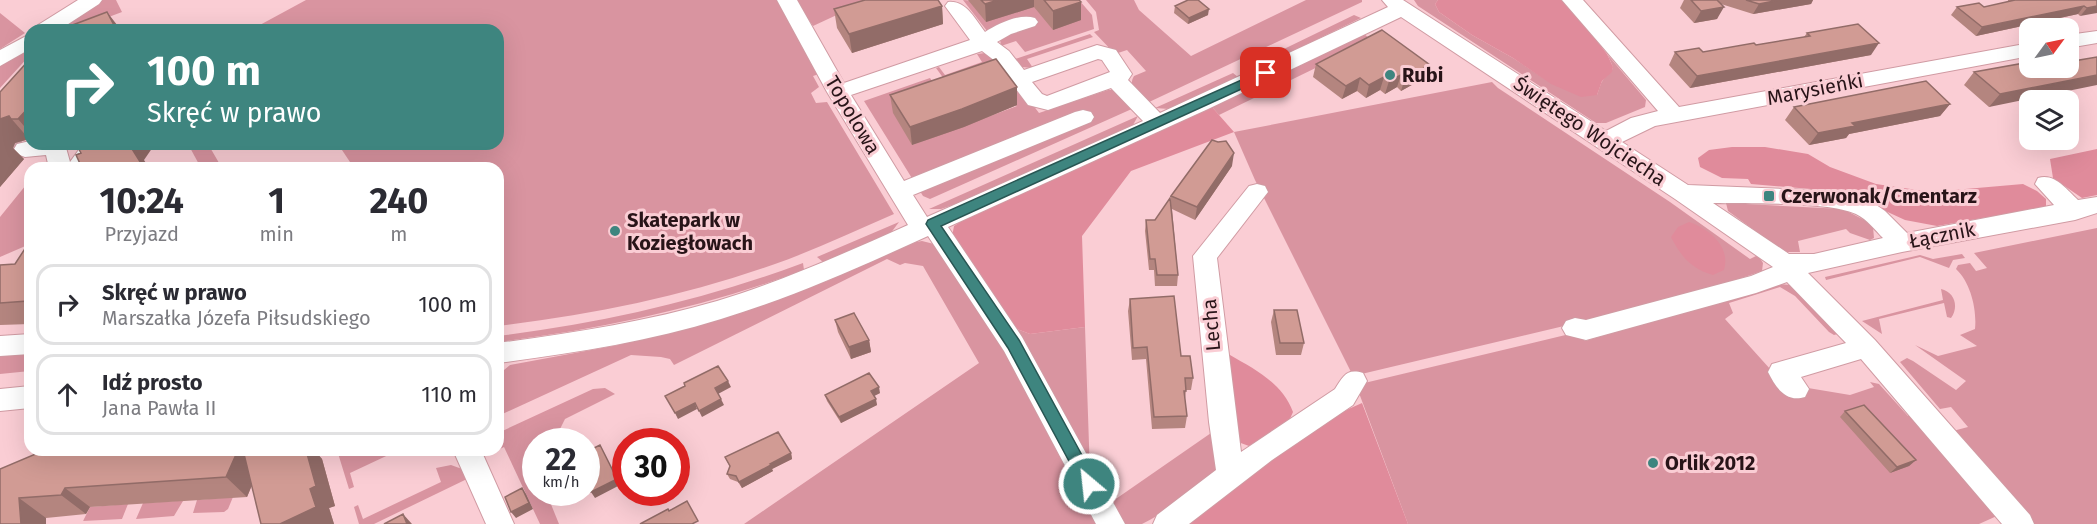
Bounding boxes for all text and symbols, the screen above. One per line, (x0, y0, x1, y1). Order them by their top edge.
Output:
north arrow (2019, 18, 2079, 78)
map controls (2019, 18, 2079, 150)
text: 100 m (147, 46, 261, 96)
pin (1240, 47, 1291, 98)
icon: right (48, 48, 126, 126)
icon: arrive (1249, 56, 1282, 89)
place label: Rubi (1402, 63, 1443, 87)
marker: Rubi (1383, 68, 1397, 82)
street label: Marysieńki (1765, 68, 1865, 110)
street label: Świętego Wojciecha (1509, 71, 1671, 191)
street label: Topolowa (820, 72, 886, 158)
button: layers (2019, 90, 2079, 150)
text: Skręć w prawo (147, 97, 322, 129)
text: 10:24 (100, 179, 184, 223)
text: 1 (268, 179, 285, 223)
text: 240 (369, 179, 428, 223)
place label: Czerwonak/Cmentarz (1781, 184, 1977, 208)
marker: Czerwonak/Cmentarz (1762, 189, 1776, 203)
place label: Skatepark w Koziegłowach (627, 208, 753, 255)
street label: Łącznik (1907, 217, 1978, 253)
text: Przyjazd (105, 222, 179, 246)
text: min (259, 222, 294, 246)
text: m (390, 222, 408, 246)
marker: Skatepark w Koziegłowach (608, 224, 622, 238)
text: Skręć w prawo (102, 279, 247, 306)
icon: right (51, 288, 84, 321)
text: 100 m (418, 291, 477, 318)
street label: Lecha (1197, 298, 1225, 352)
text: Marszałka Józefa Piłsudskiego (102, 306, 371, 330)
text: Idź prosto (102, 369, 203, 396)
icon: ahead (51, 378, 84, 411)
text: 110 m (421, 381, 477, 408)
text: Jana Pawła II (102, 396, 217, 420)
speed limit sign: 30 (612, 428, 690, 506)
text: 22 (545, 442, 577, 478)
place label: Orlik 2012 (1665, 451, 1755, 475)
position arrow (1057, 452, 1121, 516)
marker: Orlik 2012 (1646, 456, 1660, 470)
text: km/h (542, 473, 580, 491)

